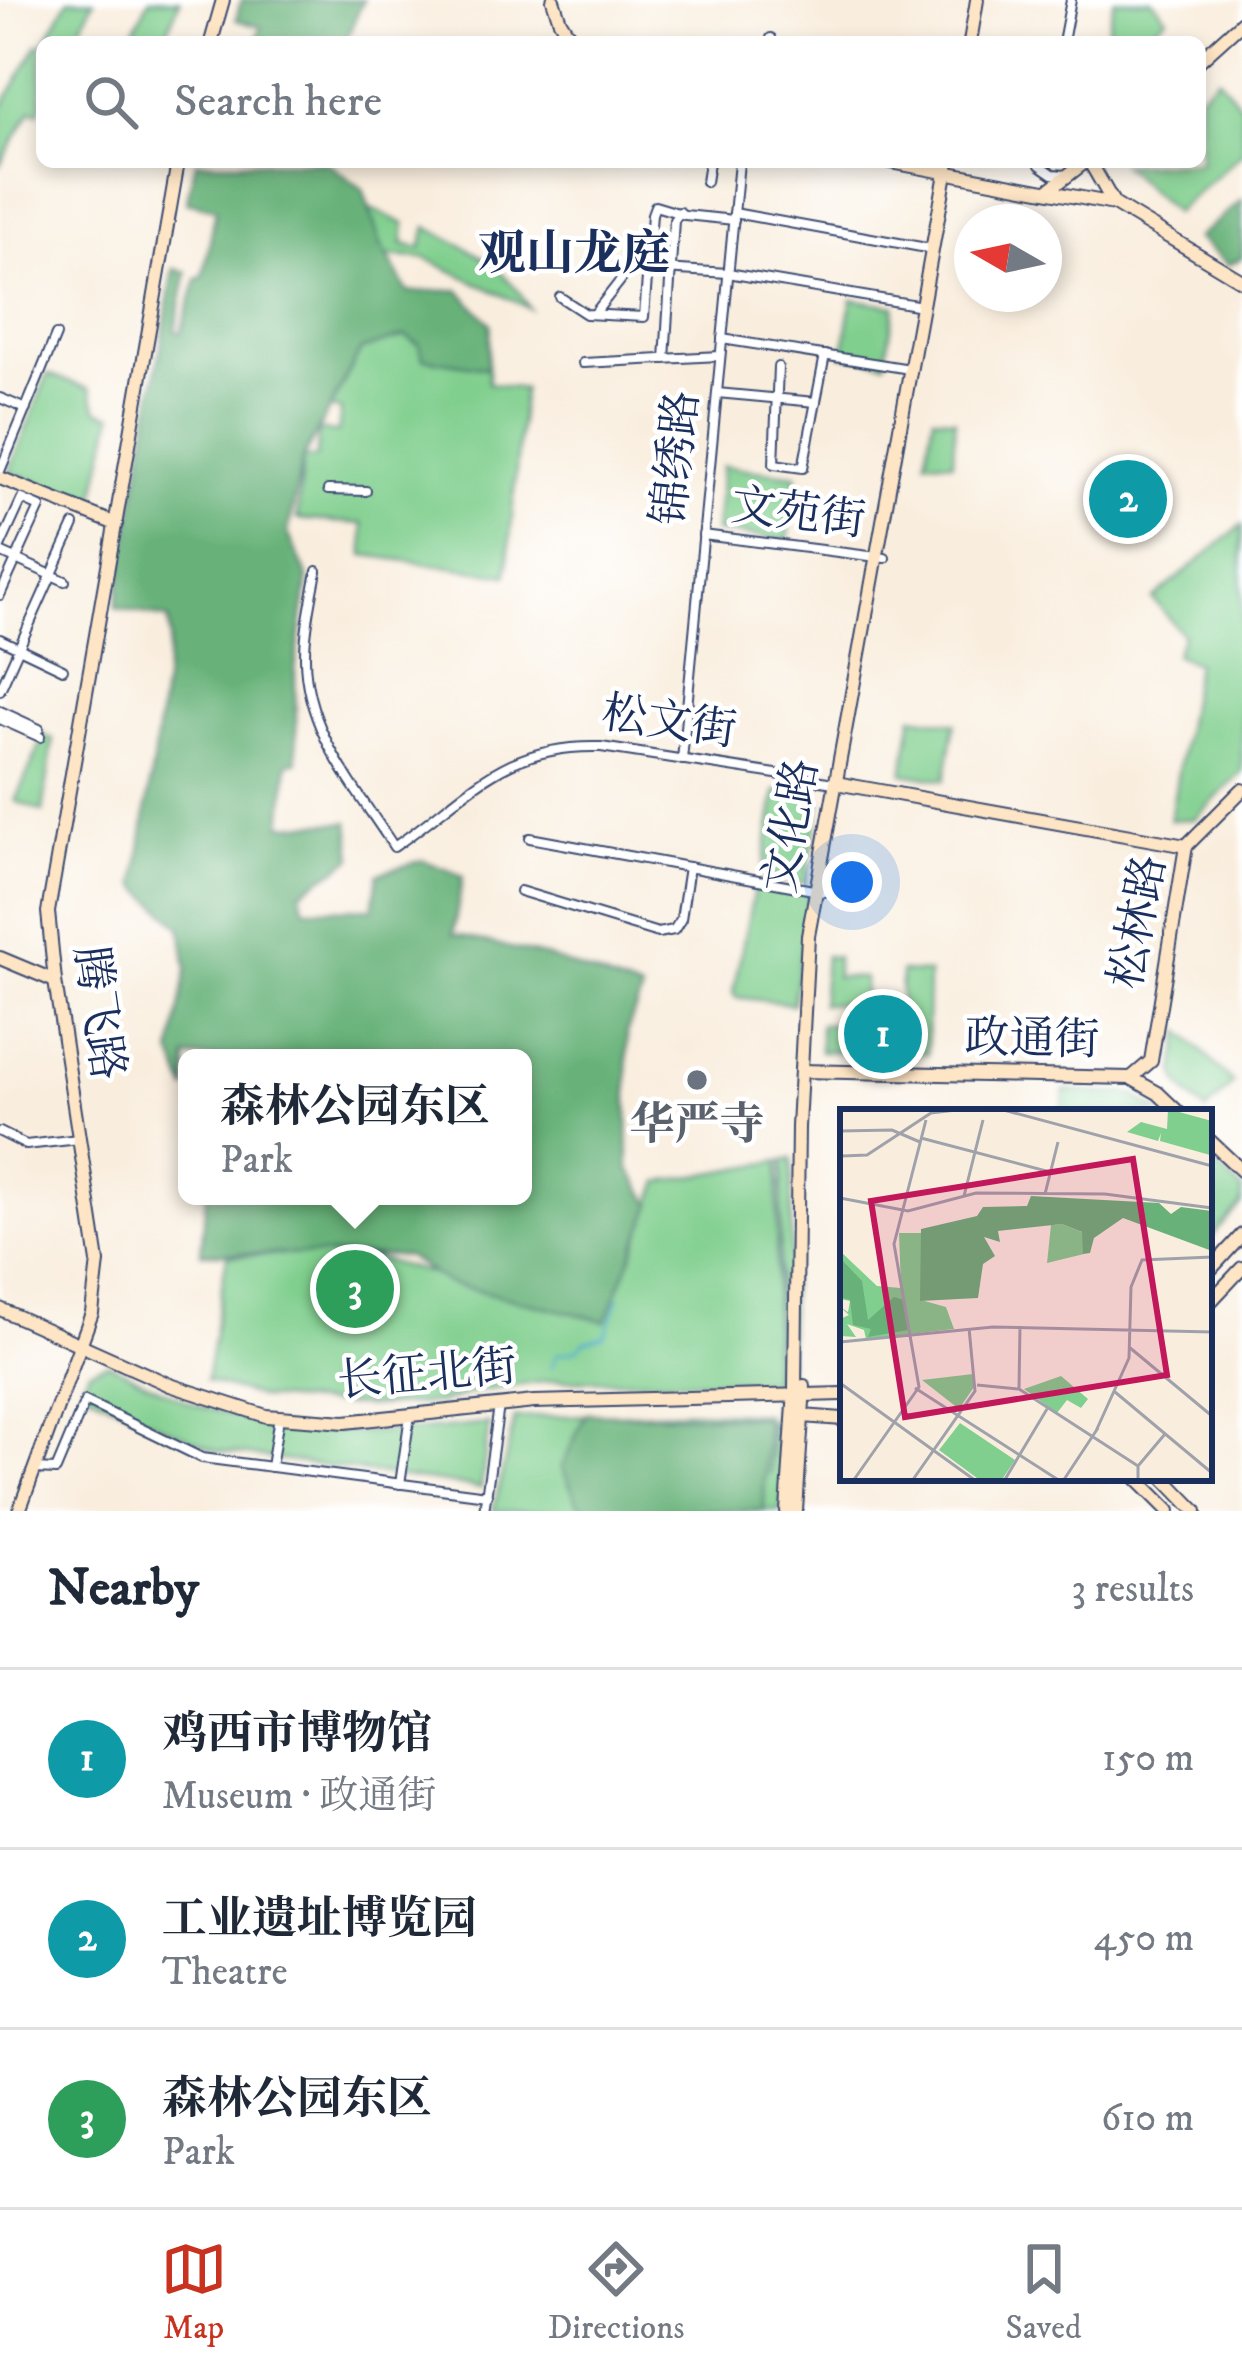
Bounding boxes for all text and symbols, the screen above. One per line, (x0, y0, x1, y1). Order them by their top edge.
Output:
search box (36, 36, 1206, 168)
icon: search (78, 69, 144, 135)
text: Search here (174, 74, 382, 130)
north arrow (954, 204, 1062, 312)
district label: 观山龙庭 (478, 225, 670, 285)
street label: 锦绣路 (642, 388, 712, 528)
pin: 2 (1089, 454, 1167, 544)
street label: 文苑街 (728, 478, 868, 550)
street label: 松文街 (598, 686, 740, 760)
street label: 文化路 (753, 755, 831, 897)
street label: 松林路 (1099, 850, 1179, 994)
your location (822, 852, 882, 912)
street label: 腾飞路 (61, 942, 135, 1084)
pin: 1 (844, 989, 922, 1079)
street label: 政通街 (964, 1011, 1100, 1069)
popup (178, 1049, 532, 1205)
marker: 华严寺 (684, 1067, 710, 1093)
text: 森林公园东区 (220, 1080, 490, 1136)
place label: 华严寺 (629, 1098, 765, 1154)
inset map (840, 1109, 1212, 1481)
text: Park (220, 1136, 293, 1185)
pin: 3 (316, 1244, 394, 1334)
street label: 长征北街 (335, 1339, 519, 1411)
text: Nearby (48, 1557, 199, 1621)
text: 3 results (1071, 1565, 1194, 1614)
text: 鸡西市博物馆 (162, 1707, 432, 1763)
text: 1 (80, 1734, 94, 1783)
text: 150 m (1102, 1734, 1194, 1783)
text: Museum · 政通街 (162, 1772, 436, 1821)
text: 工业遗址博览园 (162, 1892, 477, 1948)
text: 2 (77, 1914, 97, 1963)
text: 450 m (1094, 1914, 1194, 1963)
text: Theatre (162, 1948, 288, 1997)
text: 森林公园东区 (162, 2072, 432, 2128)
text: 3 (80, 2094, 94, 2143)
text: 610 m (1101, 2094, 1194, 2143)
text: Park (162, 2128, 235, 2177)
tab: Map (161, 2236, 227, 2349)
tab: Directions (548, 2236, 684, 2349)
tab: Saved (1006, 2236, 1081, 2349)

